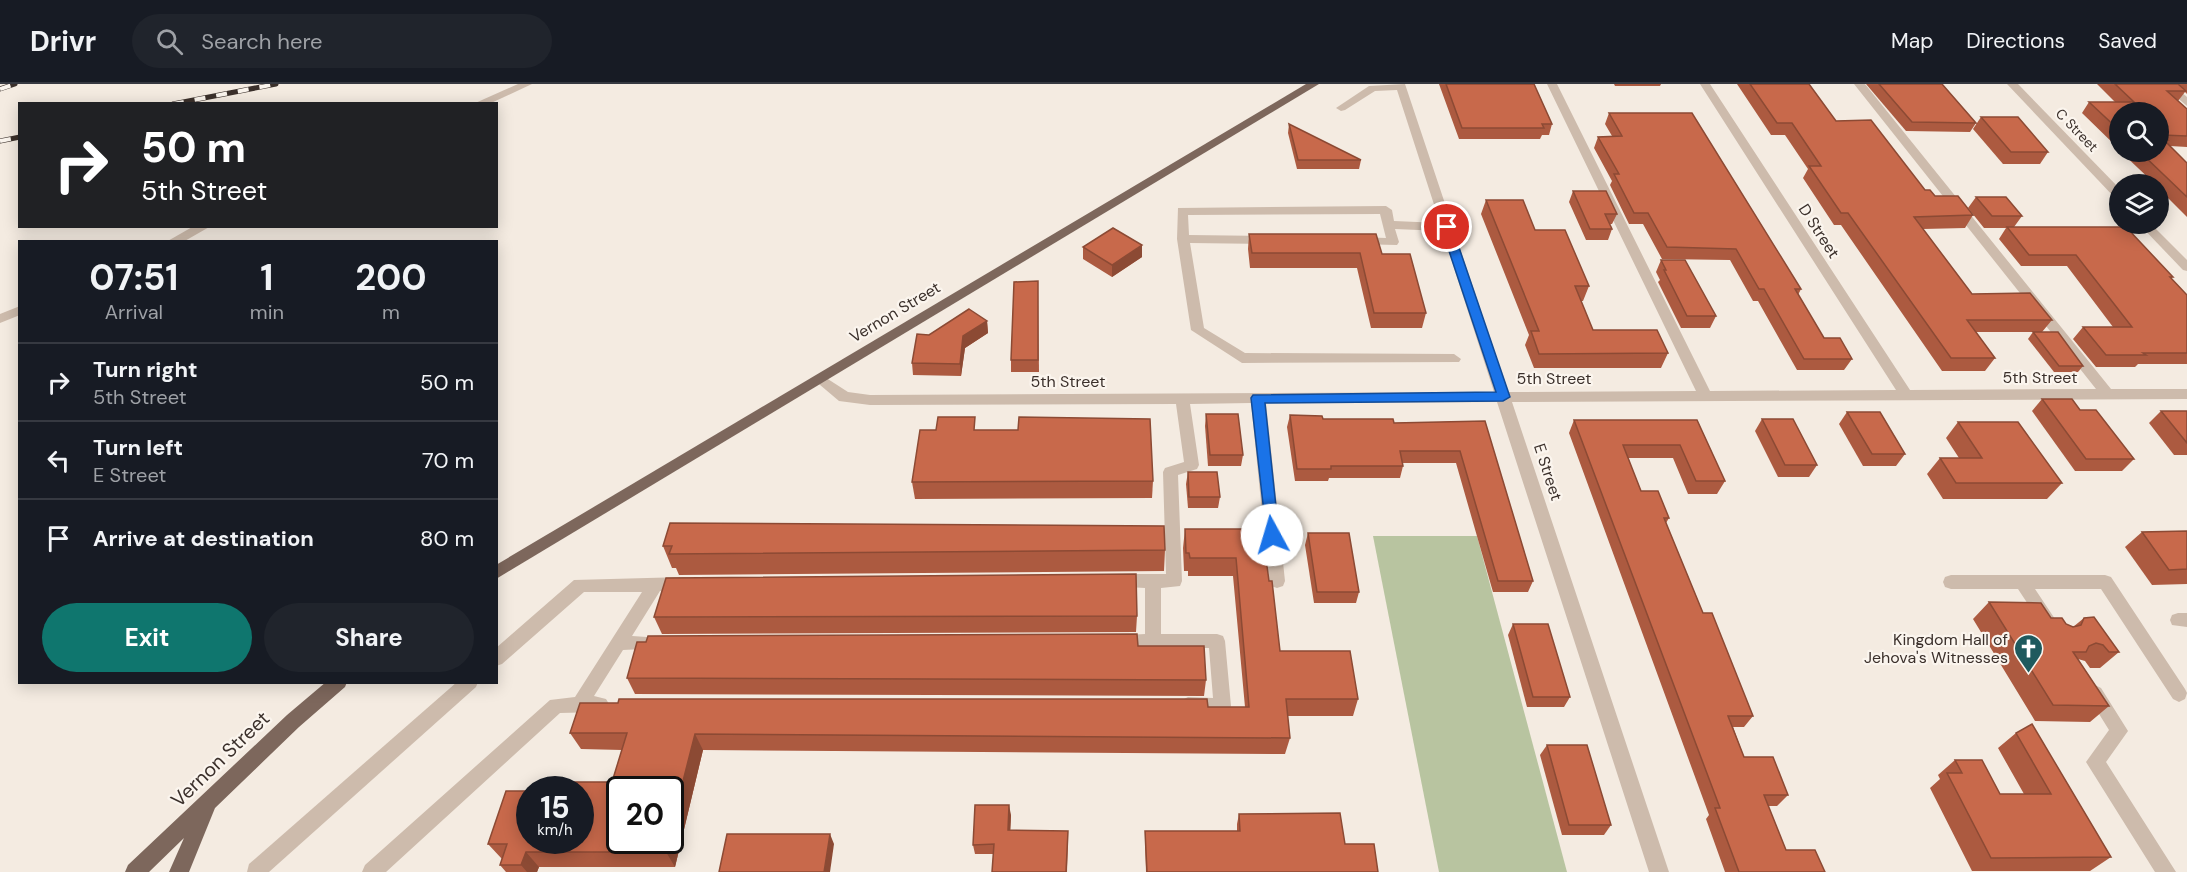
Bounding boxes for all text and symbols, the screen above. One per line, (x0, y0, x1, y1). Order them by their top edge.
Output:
search box (132, 14, 552, 68)
text: Drivr (30, 23, 96, 60)
icon: search (153, 25, 186, 58)
text: Search here (201, 27, 323, 56)
text: Map (1891, 27, 1933, 55)
text: Directions (1966, 27, 2065, 55)
text: Saved (2098, 27, 2157, 55)
map controls (2109, 102, 2169, 234)
button: search (2109, 102, 2169, 162)
street label: C Street (2052, 105, 2102, 155)
text: 50 m (141, 120, 246, 175)
icon: right (42, 126, 120, 204)
text: 5th Street (141, 173, 267, 208)
button: layers (2109, 174, 2169, 234)
street label: D Street (1794, 200, 1844, 262)
pin (1421, 201, 1472, 252)
icon: arrive (1430, 210, 1463, 243)
text: 07:51 (89, 254, 178, 301)
text: 1 (260, 254, 273, 301)
text: 200 (355, 254, 427, 301)
street label: Vernon Street (846, 277, 944, 347)
text: Arrival (105, 299, 163, 325)
text: min (250, 299, 284, 325)
text: m (382, 299, 400, 325)
text: Turn right (93, 355, 198, 384)
icon: right (42, 366, 75, 399)
street label: 5th Street (2003, 367, 2077, 388)
text: 50 m (420, 368, 474, 397)
street label: 5th Street (1517, 368, 1591, 389)
street label: 5th Street (1031, 371, 1105, 392)
text: 5th Street (93, 384, 187, 410)
text: Turn left (93, 433, 183, 462)
street label: E Street (1529, 441, 1567, 503)
icon: left (42, 444, 75, 477)
text: 70 m (422, 446, 474, 475)
text: E Street (93, 462, 166, 488)
position arrow (1240, 503, 1304, 567)
icon: arrive (42, 522, 75, 555)
text: Arrive at destination (93, 524, 314, 553)
text: 80 m (420, 524, 474, 553)
button: Exit (42, 603, 252, 672)
button: Share (264, 603, 474, 672)
place label: Kingdom Hall of Jehova's Witnesses (1864, 629, 2008, 668)
church icon: Kingdom Hall of Jehova's Witnesses (2013, 632, 2045, 674)
street label: Vernon Street (165, 705, 275, 813)
speed limit sign: 20 (606, 776, 684, 854)
text: 15 (540, 788, 570, 827)
text: km/h (537, 820, 573, 840)

